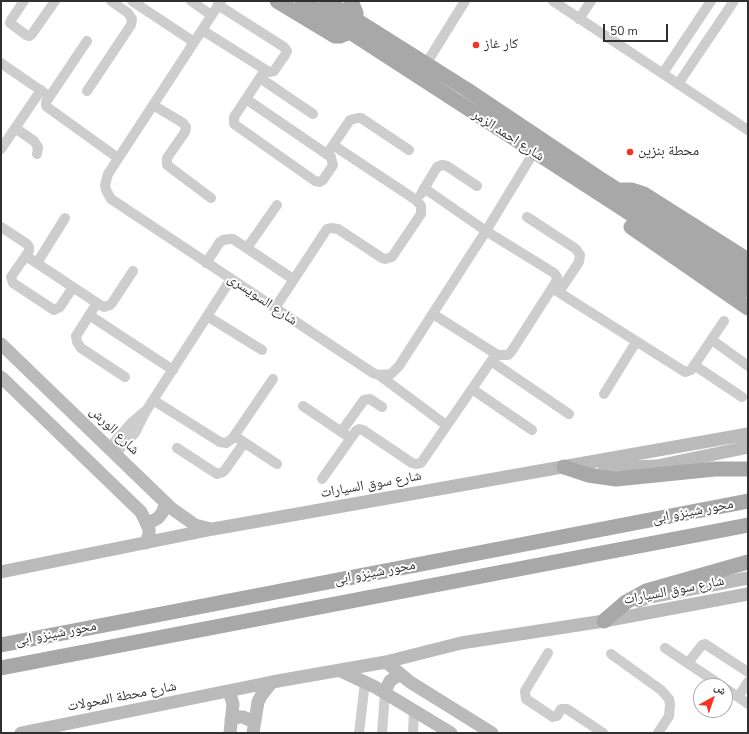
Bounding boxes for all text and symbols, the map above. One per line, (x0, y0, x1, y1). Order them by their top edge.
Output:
scale bar (605, 16, 670, 42)
text: 50 m (610, 23, 638, 39)
place label: كار غاز (484, 37, 518, 53)
marker: كار غاز (471, 40, 481, 50)
street label: شارع احمد الزمر (469, 106, 547, 166)
place label: محطة بنزين (638, 144, 699, 160)
marker: محطة بنزين (625, 147, 635, 157)
street label: شارع السويسرى (224, 270, 300, 330)
street label: شارع الورش (86, 403, 142, 459)
street label: شارع سوق السيارات (319, 468, 423, 502)
street label: محور شينزو ابى (651, 496, 735, 528)
street label: محور شينزو ابى (333, 557, 417, 589)
street label: شارع سوق السيارات (622, 573, 726, 609)
street label: محور شينزو ابى (14, 618, 98, 650)
street label: شارع محطة المحولات (66, 678, 178, 716)
north arrow (693, 678, 733, 718)
text: ش (711, 680, 730, 699)

